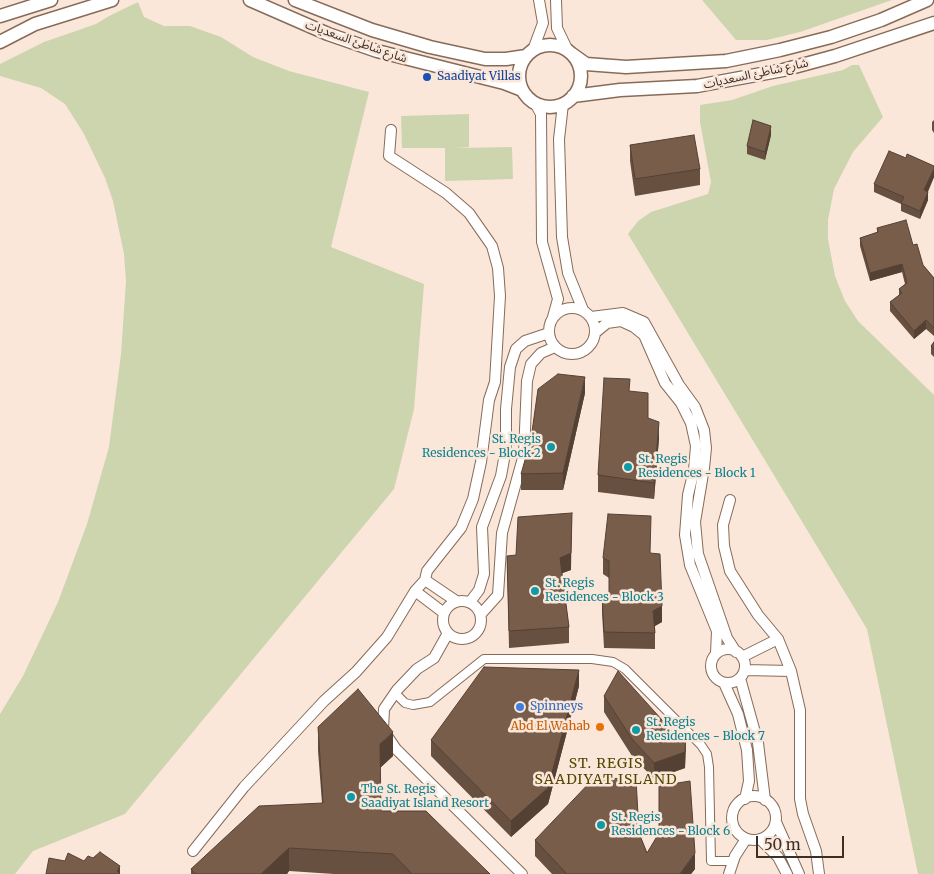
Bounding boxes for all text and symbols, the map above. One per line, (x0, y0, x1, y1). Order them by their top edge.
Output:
street label: شارع شاطئ السعديات (303, 18, 409, 66)
street label: شارع شاطئ السعديات (702, 56, 810, 92)
place label: Saadiyat Villas (437, 70, 521, 84)
marker: Saadiyat Villas (421, 71, 433, 83)
place label: St. Regis Residences - Block 2 (422, 433, 541, 461)
marker: St. Regis Residences - Block 2 (545, 441, 557, 453)
place label: St. Regis Residences - Block 1 (638, 453, 755, 481)
marker: St. Regis Residences - Block 1 (622, 461, 634, 473)
place label: St. Regis Residences - Block 3 (545, 577, 664, 605)
marker: St. Regis Residences - Block 3 (529, 585, 541, 597)
place label: Spinneys (530, 700, 583, 714)
marker: Spinneys (514, 701, 526, 713)
place label: St. Regis Residences - Block 7 (646, 716, 765, 744)
place label: Abd El Wahab (510, 720, 590, 734)
marker: Abd El Wahab (594, 721, 606, 733)
marker: St. Regis Residences - Block 7 (630, 724, 642, 736)
district label: ST. REGIS SAADIYAT ISLAND (533, 756, 679, 789)
place label: The St. Regis Saadiyat Island Resort (361, 783, 489, 811)
marker: The St. Regis Saadiyat Island Resort (345, 791, 357, 803)
place label: St. Regis Residences - Block 6 (611, 811, 730, 839)
marker: St. Regis Residences - Block 6 (595, 819, 607, 831)
scale bar (759, 826, 846, 858)
text: 50 m (764, 835, 801, 854)

